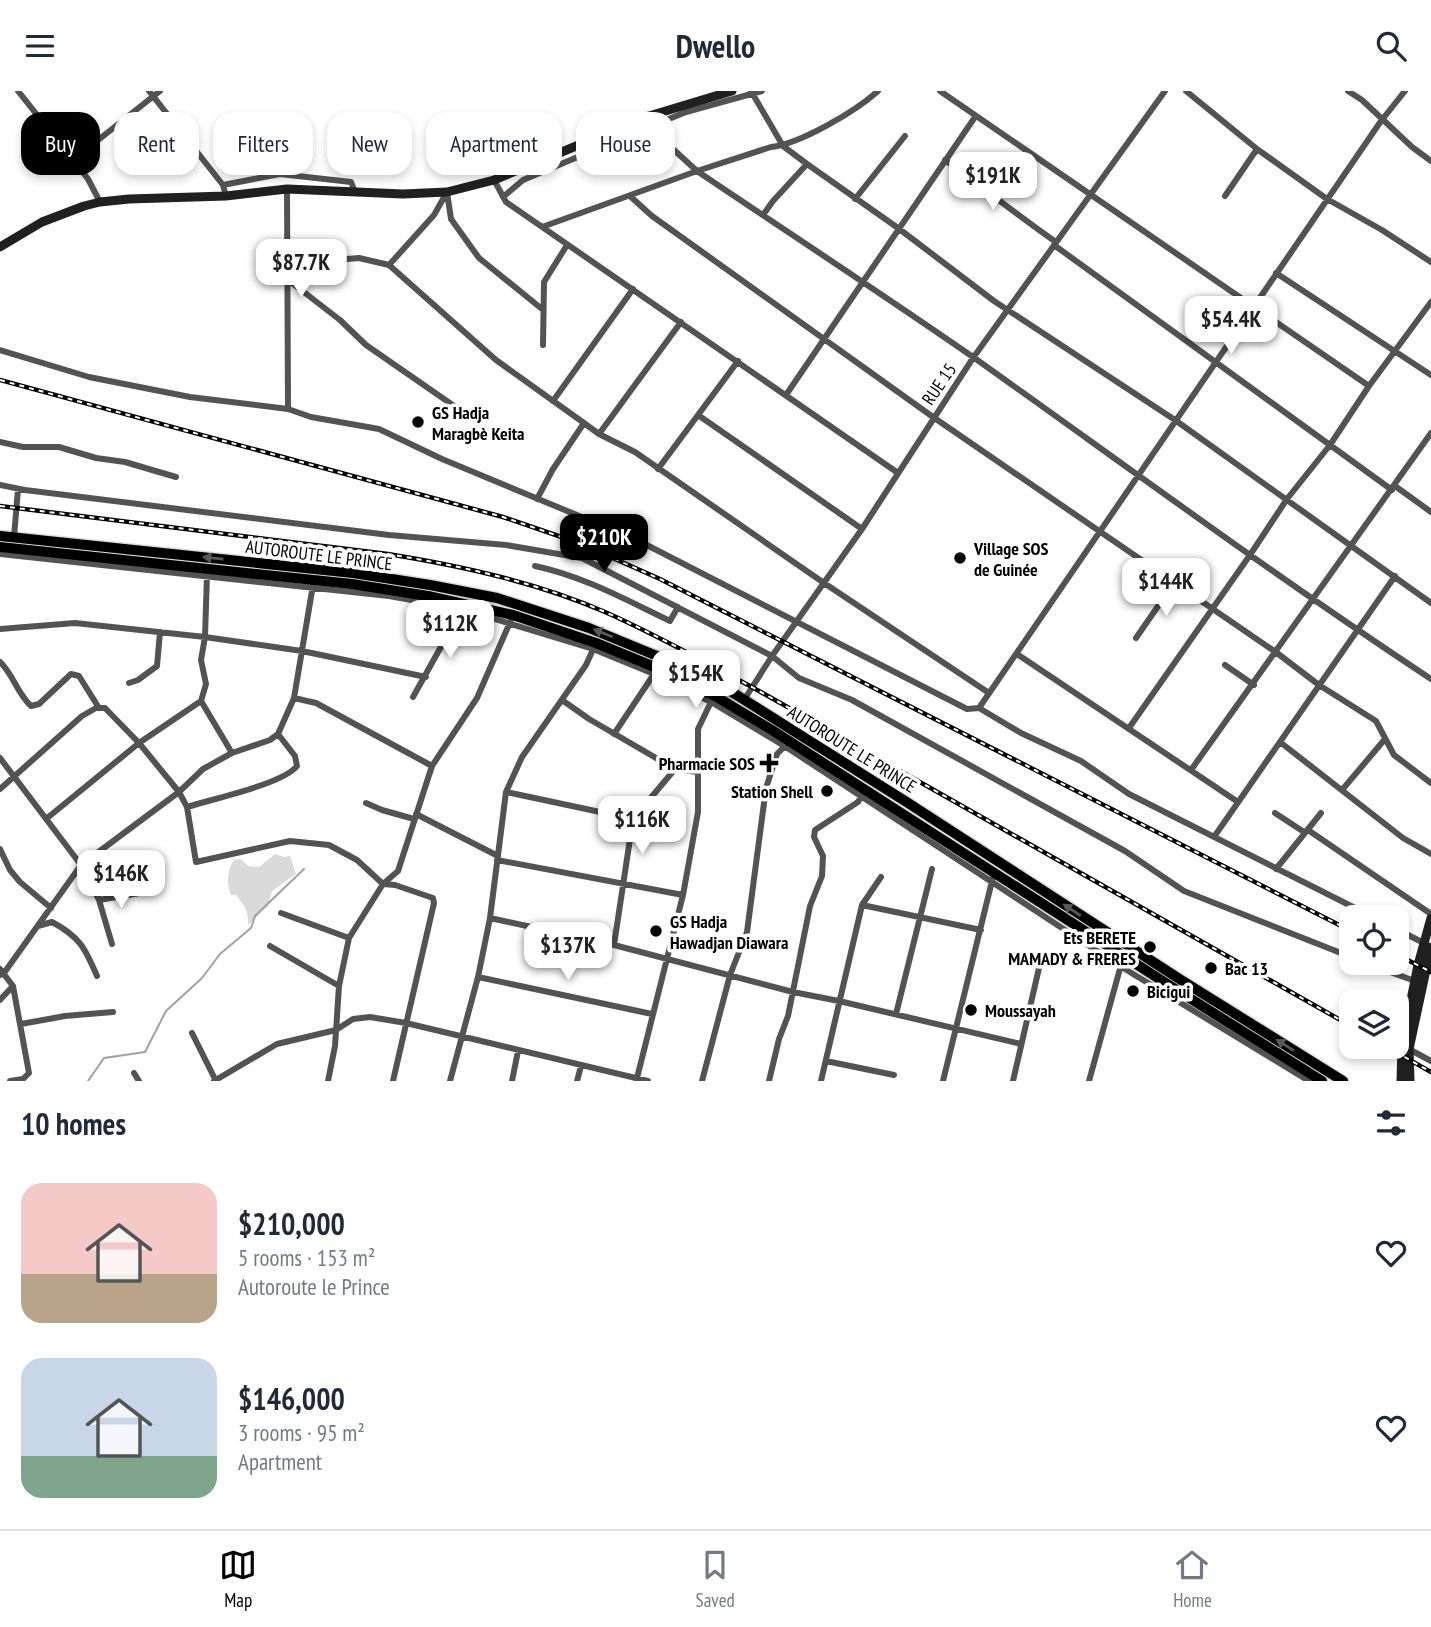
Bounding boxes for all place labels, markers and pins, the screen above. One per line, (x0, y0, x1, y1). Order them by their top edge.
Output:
pin: $191K (944, 152, 1042, 212)
pin: $87.7K (244, 239, 358, 299)
pin: $54.4K (1174, 296, 1288, 356)
place label: GS Hadja Maragbè Keita (432, 401, 524, 445)
marker: GS Hadja Maragbè Keita (410, 414, 426, 430)
pin: $210K (555, 515, 653, 574)
place label: Village SOS de Guinée (973, 537, 1049, 581)
marker: Village SOS de Guinée (952, 550, 968, 566)
pin: $144K (1117, 559, 1215, 618)
pin: $112K (401, 601, 499, 660)
pin: $154K (647, 651, 745, 710)
place label: Pharmacie SOS (659, 752, 755, 775)
marker: Pharmacie SOS (761, 755, 777, 771)
place label: Station Shell (731, 780, 814, 803)
marker: Station Shell (819, 783, 835, 799)
pin: $116K (593, 797, 691, 856)
pin: $146K (72, 851, 170, 910)
place label: GS Hadja Hawadjan Diawara (670, 910, 788, 954)
pin: $137K (519, 923, 617, 982)
marker: GS Hadja Hawadjan Diawara (648, 923, 664, 939)
place label: Ets BERETE MAMADY & FRERES (1008, 926, 1136, 970)
marker: Ets BERETE MAMADY & FRERES (1142, 939, 1158, 955)
place label: Bac 13 (1225, 957, 1268, 980)
marker: Bac 13 (1203, 960, 1219, 976)
place label: Bicigui (1147, 980, 1190, 1003)
marker: Bicigui (1125, 983, 1141, 999)
place label: Moussayah (985, 999, 1056, 1022)
marker: Moussayah (963, 1002, 979, 1018)

